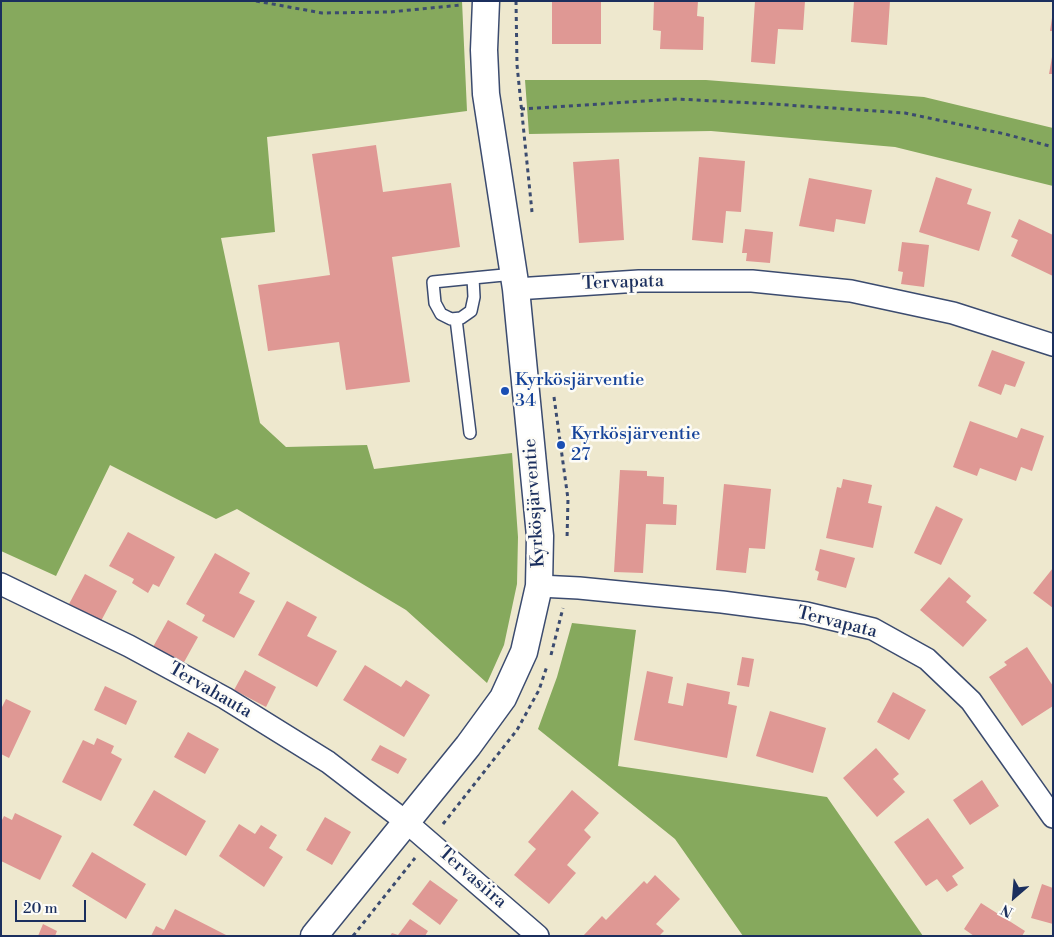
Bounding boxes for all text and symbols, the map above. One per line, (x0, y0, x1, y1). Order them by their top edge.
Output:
street label: Tervapata (582, 271, 664, 295)
place label: Kyrkösjärventie 34 (515, 370, 644, 412)
marker: Kyrkösjärventie 34 (499, 385, 511, 397)
place label: Kyrkösjärventie 27 (571, 424, 700, 466)
street label: Kyrkösjärventie (520, 438, 550, 568)
marker: Kyrkösjärventie 27 (555, 439, 567, 451)
street label: Tervapata (795, 603, 879, 643)
street label: Tervahauta (165, 659, 255, 723)
street label: Tervasiira (434, 843, 510, 913)
north arrow (989, 872, 1039, 922)
scale bar (18, 890, 89, 922)
text: 20 m (23, 899, 58, 918)
text: N (998, 900, 1016, 921)

